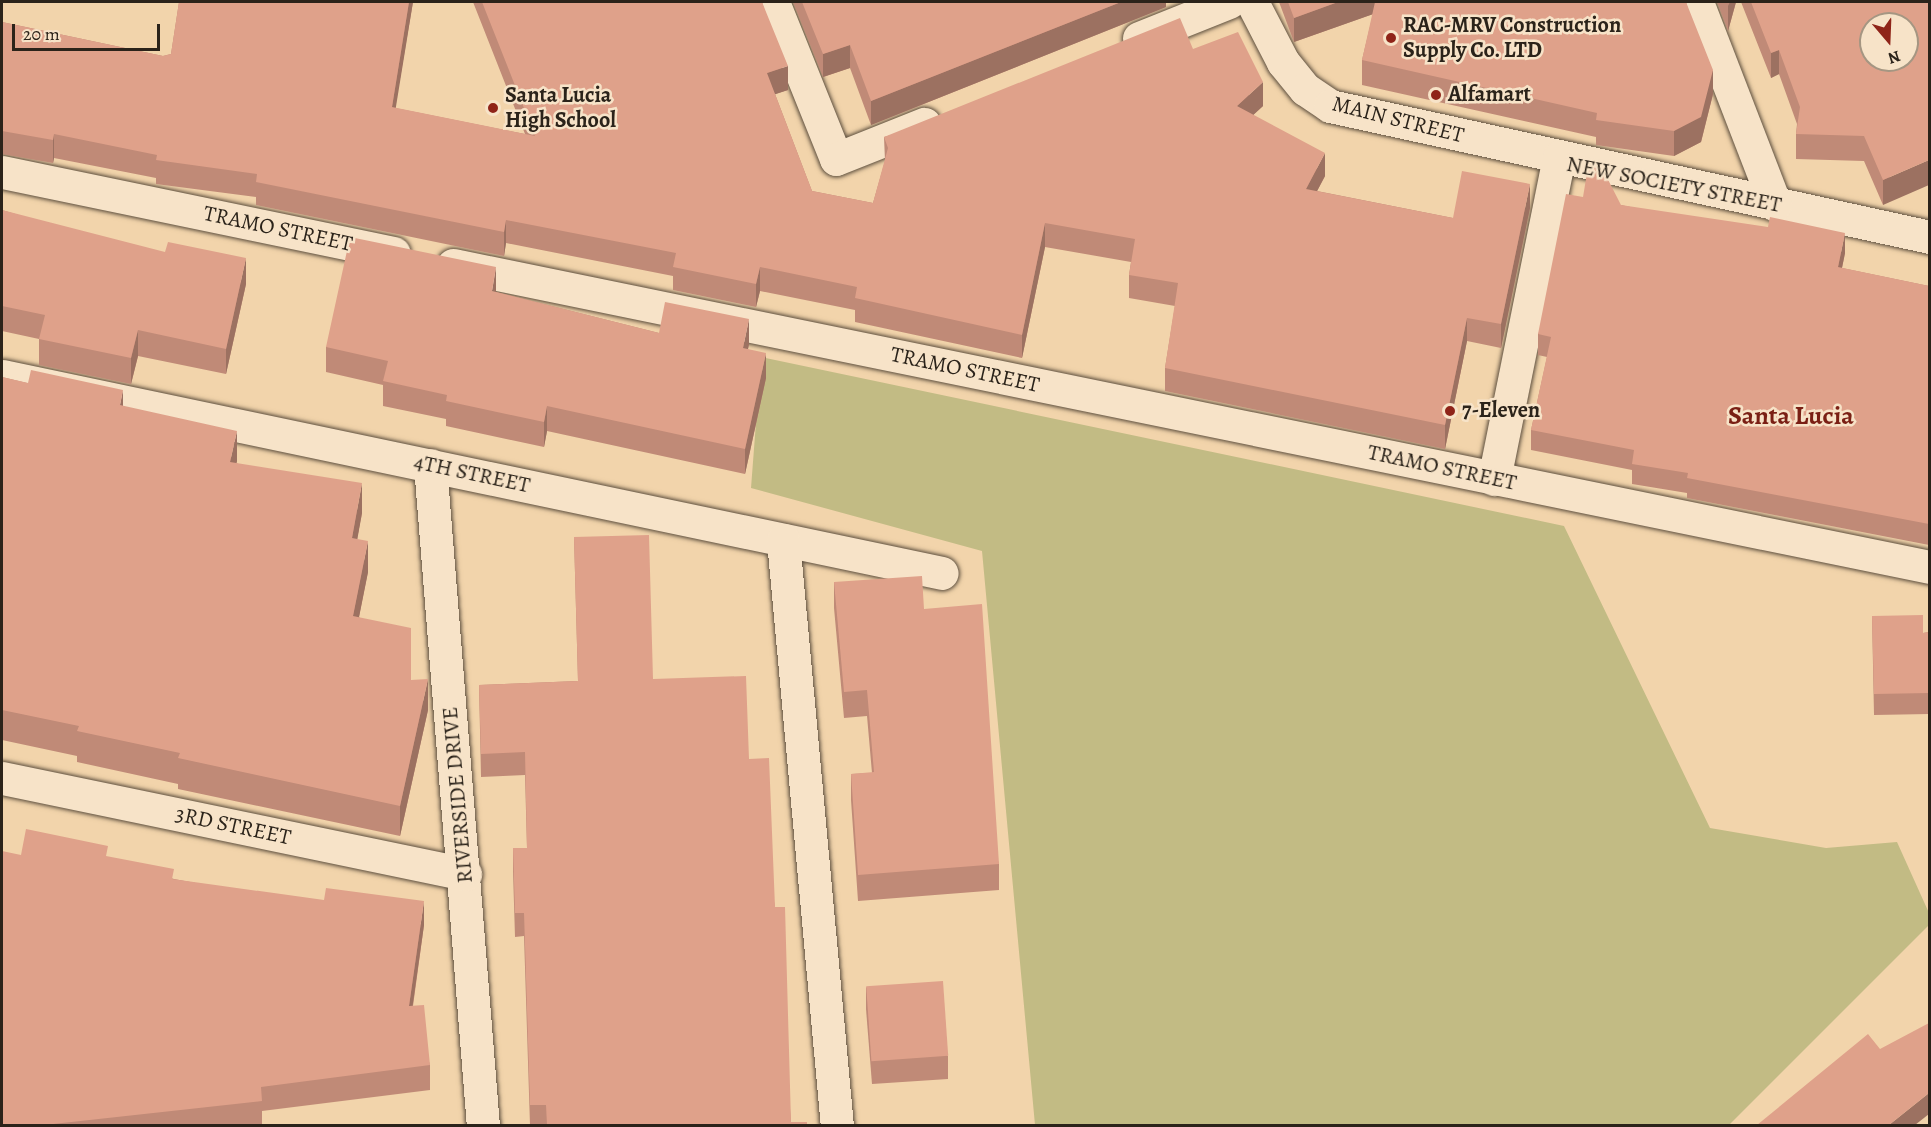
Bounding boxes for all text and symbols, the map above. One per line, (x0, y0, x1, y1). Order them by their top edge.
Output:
scale bar (15, 12, 164, 50)
place label: RAC-MRV Construction Supply Co. LTD (1403, 12, 1621, 63)
north arrow (1859, 12, 1919, 72)
text: 20 m (23, 22, 60, 46)
marker: RAC-MRV Construction Supply Co. LTD (1384, 31, 1398, 45)
text: N (1885, 45, 1903, 69)
place label: Santa Lucia High School (505, 82, 616, 134)
place label: Alfamart (1448, 82, 1531, 108)
marker: Alfamart (1429, 88, 1443, 102)
street label: MAIN STREET (1329, 91, 1467, 149)
marker: Santa Lucia High School (486, 101, 500, 115)
street label: NEW SOCIETY STREET (1564, 151, 1784, 219)
street label: TRAMO STREET (201, 200, 355, 258)
street label: TRAMO STREET (888, 341, 1042, 399)
place label: 7-Eleven (1462, 398, 1540, 424)
district label: Santa Lucia (1728, 400, 1854, 432)
marker: 7-Eleven (1443, 404, 1457, 418)
street label: TRAMO STREET (1365, 439, 1519, 497)
street label: 4TH STREET (412, 449, 532, 499)
street label: RIVERSIDE DRIVE (437, 706, 479, 884)
street label: 3RD STREET (173, 801, 293, 851)

